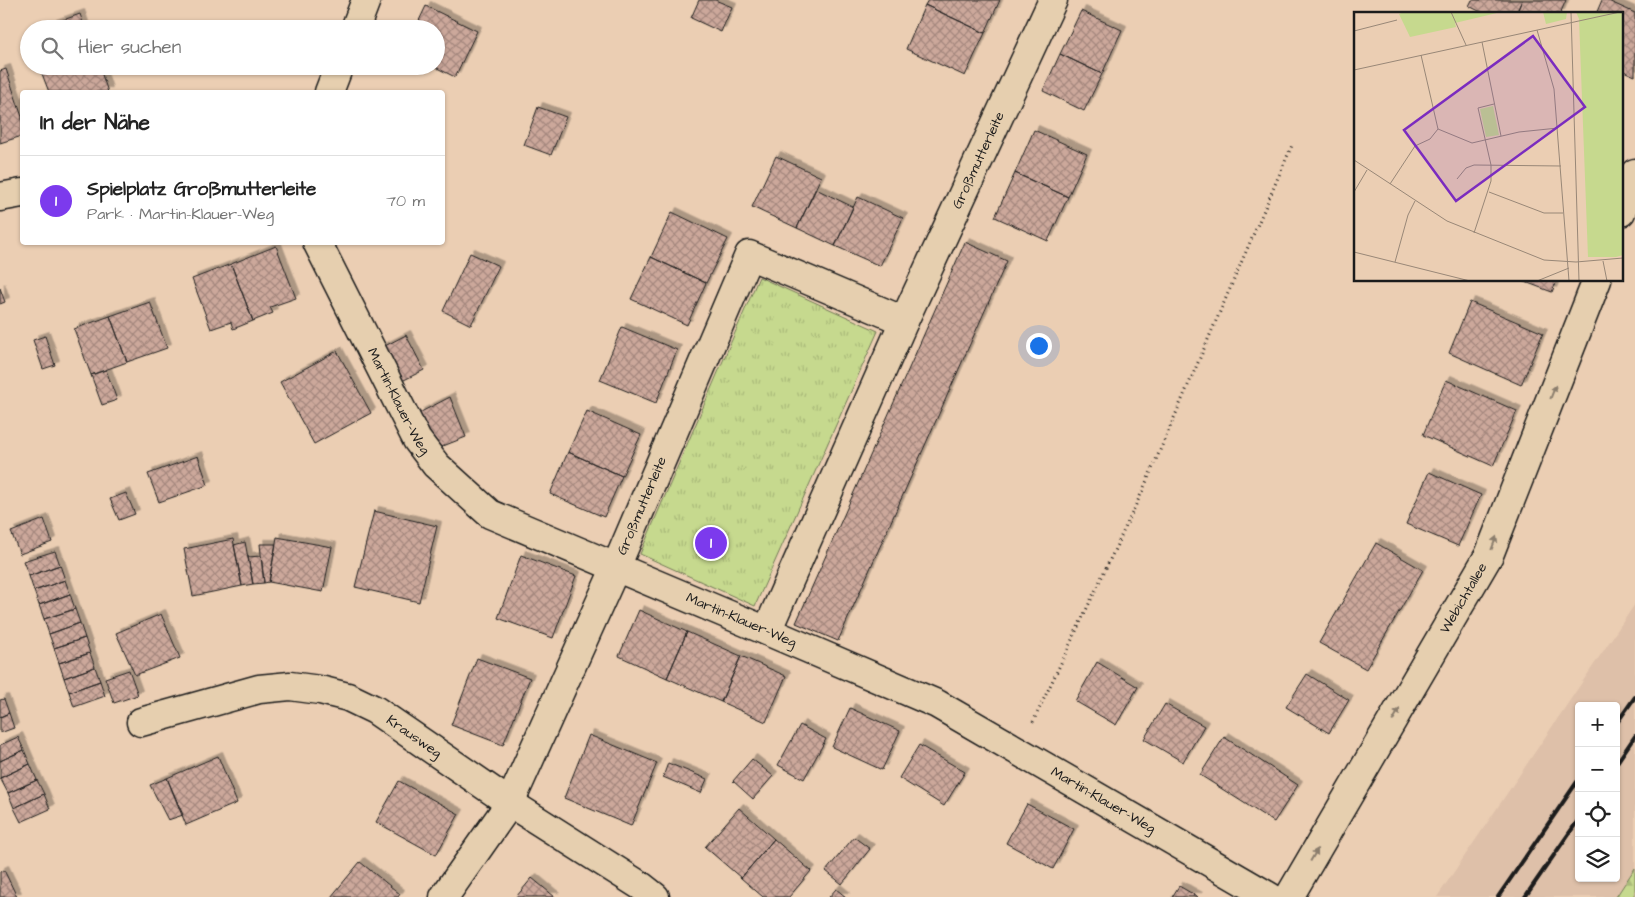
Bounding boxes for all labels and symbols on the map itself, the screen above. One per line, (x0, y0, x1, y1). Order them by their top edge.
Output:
inset map (1354, 12, 1622, 281)
street label: Großmutterleite (947, 108, 1010, 212)
your location (1026, 333, 1052, 359)
street label: Martin-Klauer-Weg (362, 345, 435, 459)
one-way arrow (1549, 384, 1557, 399)
street label: Großmutterleite (612, 453, 672, 558)
pin: 1 (695, 524, 727, 562)
one-way arrow (1491, 536, 1498, 551)
street label: Webichtallee (1435, 559, 1492, 637)
street label: Martin-Klauer-Weg (683, 588, 800, 653)
one-way arrow (1391, 708, 1400, 721)
street label: Krausweg (382, 711, 446, 763)
street label: Martin-Klauer-Weg (1047, 762, 1159, 839)
one-way arrow (1309, 848, 1318, 861)

